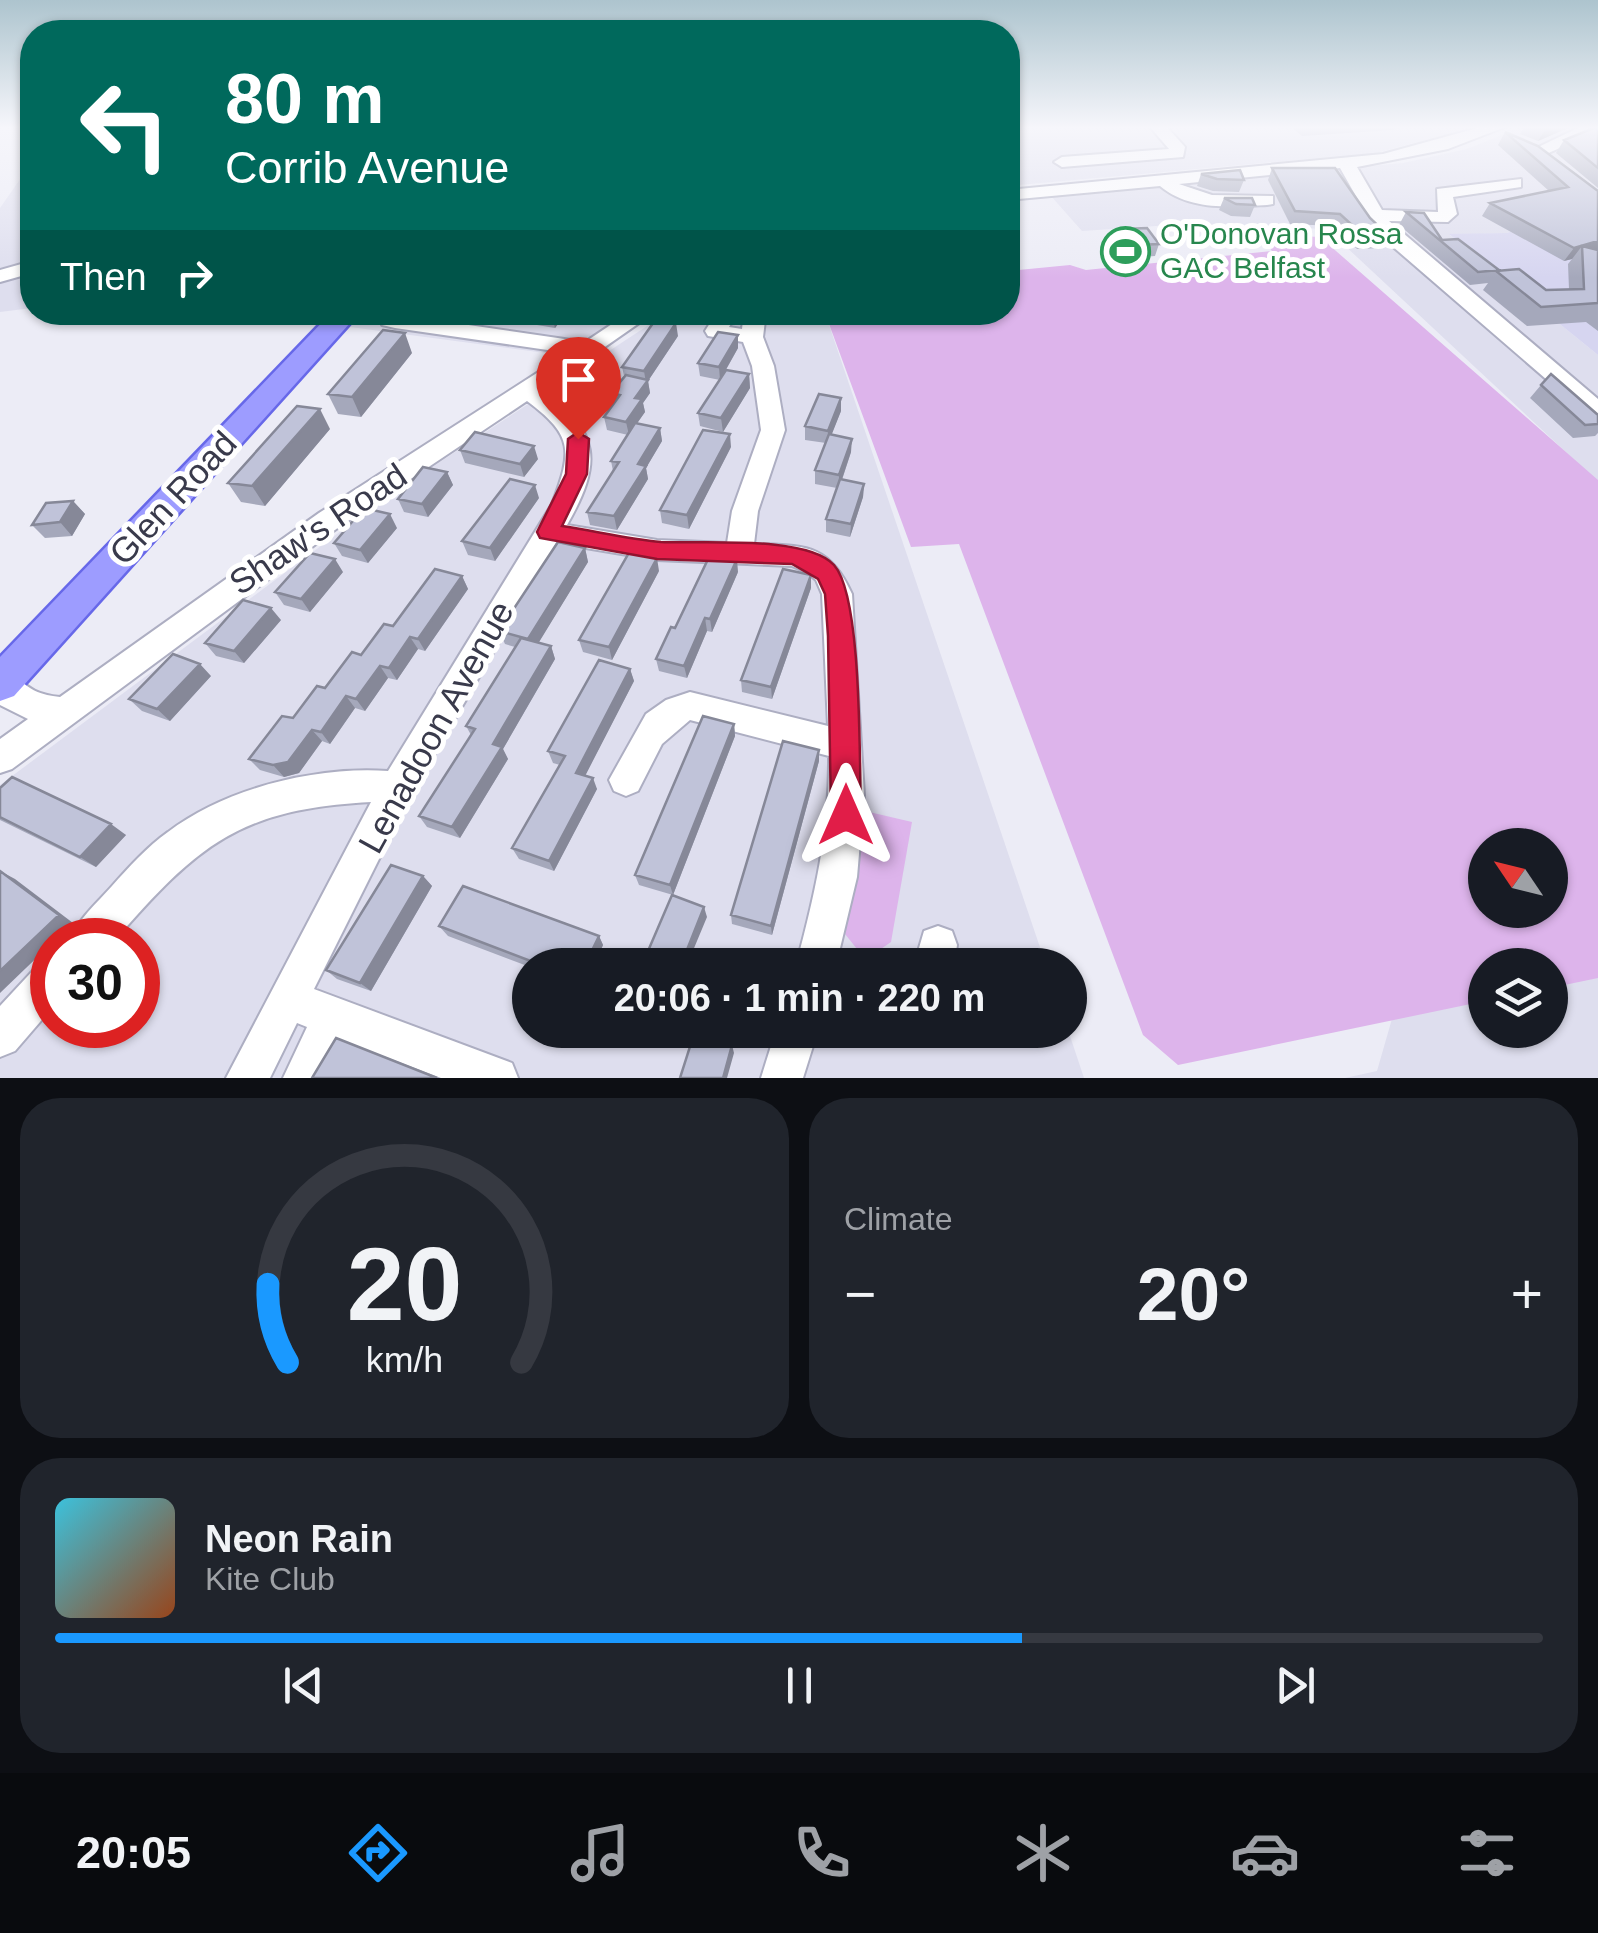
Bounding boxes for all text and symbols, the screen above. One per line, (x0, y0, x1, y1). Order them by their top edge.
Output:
icon: left (60, 60, 190, 190)
text: 80 m (225, 60, 385, 138)
text: Corrib Avenue (225, 142, 509, 193)
place label: O'Donovan Rossa GAC Belfast (1160, 217, 1403, 284)
sports icon: O'Donovan Rossa GAC Belfast (1099, 225, 1151, 277)
icon: right (167, 250, 222, 305)
text: Then (60, 256, 147, 298)
pin (536, 337, 621, 440)
icon: arrive (551, 352, 606, 407)
street label: Glen Road (101, 423, 244, 572)
street label: Shaw's Road (222, 455, 414, 602)
street label: Lenadoon Avenue (350, 594, 521, 859)
position arrow (794, 763, 898, 867)
north arrow (1468, 828, 1568, 928)
map controls (1468, 828, 1568, 1048)
speed limit sign: 30 (30, 918, 160, 1048)
button: layers (1468, 948, 1568, 1048)
text: 20:06 · 1 min · 220 m (614, 977, 985, 1019)
text: Climate (844, 1201, 952, 1237)
text: 20 (347, 1226, 462, 1342)
text: 20° (1137, 1252, 1250, 1336)
text: − (844, 1263, 876, 1325)
text: + (1511, 1263, 1543, 1325)
text: km/h (366, 1340, 443, 1380)
text: Neon Rain (205, 1518, 393, 1560)
text: Kite Club (205, 1561, 335, 1597)
icon: previous (276, 1658, 331, 1713)
icon: pause (772, 1658, 827, 1713)
icon: next (1268, 1658, 1323, 1713)
icon: directions (343, 1818, 413, 1888)
icon: music (565, 1818, 635, 1888)
icon: phone (787, 1818, 857, 1888)
icon: climate (1008, 1818, 1078, 1888)
icon: car (1230, 1818, 1300, 1888)
icon: filters (1452, 1818, 1522, 1888)
text: 20:05 (76, 1827, 191, 1878)

